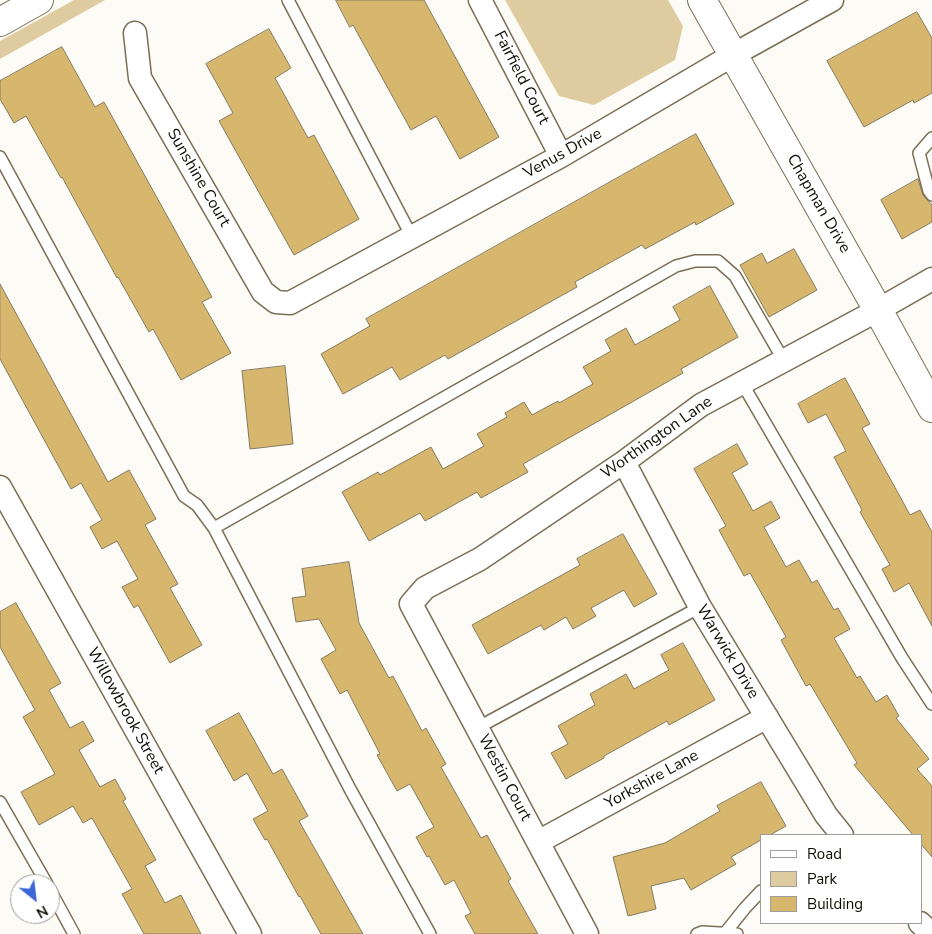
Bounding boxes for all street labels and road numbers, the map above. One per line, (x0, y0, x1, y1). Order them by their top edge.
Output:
street label: Fairfield Court (489, 28, 553, 128)
street label: Venus Drive (521, 125, 605, 183)
street label: Sunshine Court (162, 126, 234, 230)
street label: Chapman Drive (782, 151, 854, 257)
street label: Worthington Lane (598, 393, 716, 483)
street label: Warwick Drive (691, 602, 763, 702)
street label: Willowbrook Street (82, 644, 168, 778)
street label: Westin Court (473, 731, 535, 825)
street label: Yorkshire Lane (602, 746, 702, 814)

